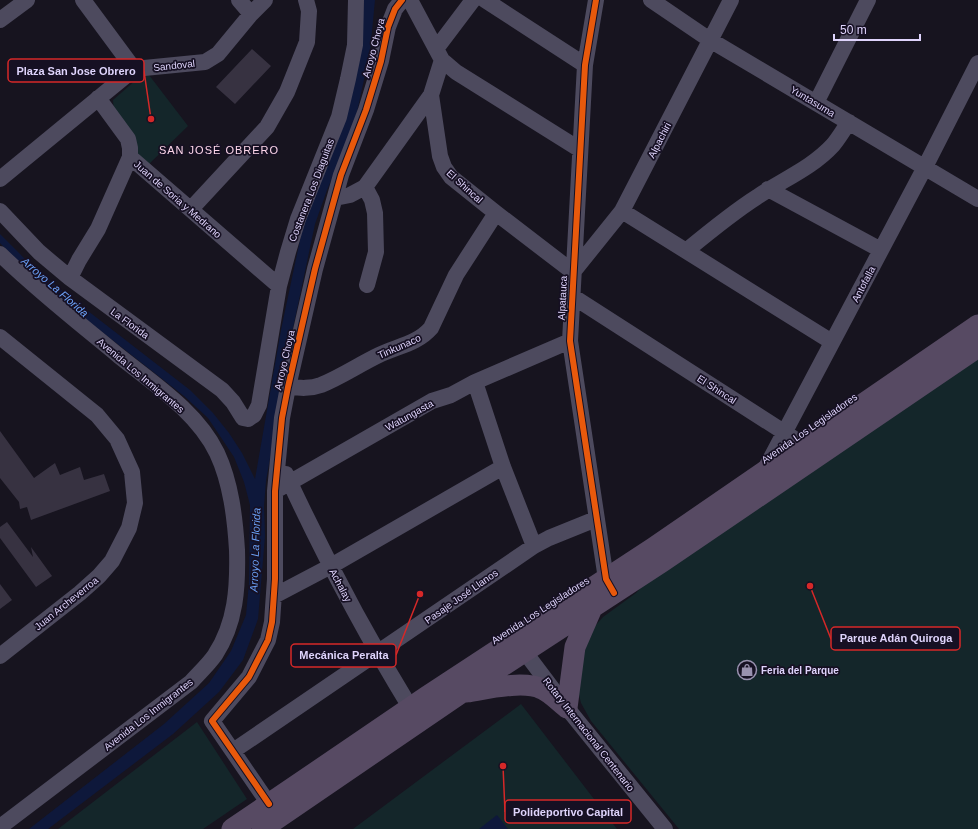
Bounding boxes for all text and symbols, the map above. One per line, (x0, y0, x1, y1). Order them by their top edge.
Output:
scale bar (834, 16, 920, 42)
street label: Arroyo Choya (360, 17, 387, 79)
text: 50 m (840, 23, 867, 37)
street label: Sandoval (153, 58, 195, 73)
callout: Plaza San Jose Obrero (8, 59, 144, 82)
text: Plaza San Jose Obrero (16, 65, 136, 77)
street label: Yuntasuma (788, 84, 837, 119)
street label: Alpachiri (646, 121, 673, 160)
street label: Costanera Los Diaguitas (287, 137, 336, 243)
district label: SAN JOSÉ OBRERO (159, 144, 279, 156)
street label: Juan de Soria y Medrano (132, 159, 224, 240)
street label: El Shincal (444, 167, 485, 205)
water label: Arroyo La Florida (18, 254, 91, 319)
street label: Antofalla (849, 264, 878, 304)
street label: Alpatauca (556, 275, 569, 321)
street label: La Florida (108, 306, 151, 341)
street label: Arroyo Choya (272, 329, 297, 391)
street label: Tinkunaco (376, 332, 423, 361)
street label: Avenida Los Inmigrantes (95, 336, 186, 415)
street label: El Shincal (695, 373, 738, 406)
street label: Avenida Los Legisladores (759, 391, 859, 466)
street label: Watungasta (383, 398, 435, 433)
water label: Arroyo La Florida (247, 508, 262, 593)
street label: Achalay (327, 567, 354, 604)
street label: Pasaje José Llanos (423, 567, 500, 626)
street label: Juan Archeverroa (32, 574, 101, 632)
street label: Avenida Los Legisladores (489, 575, 591, 646)
callout: Parque Adán Quiroga (831, 627, 960, 650)
text: Parque Adán Quiroga (840, 632, 953, 644)
callout: Mecánica Peralta (291, 644, 396, 667)
text: Mecánica Peralta (299, 649, 390, 661)
shop icon: Feria del Parque (736, 659, 758, 681)
place label: Feria del Parque (761, 665, 839, 676)
street label: Rotary Internacional Centenario (541, 675, 637, 794)
street label: Avenida Los Inmigrantes (102, 676, 195, 753)
callout: Polideportivo Capital (505, 800, 631, 823)
text: Polideportivo Capital (513, 806, 623, 818)

